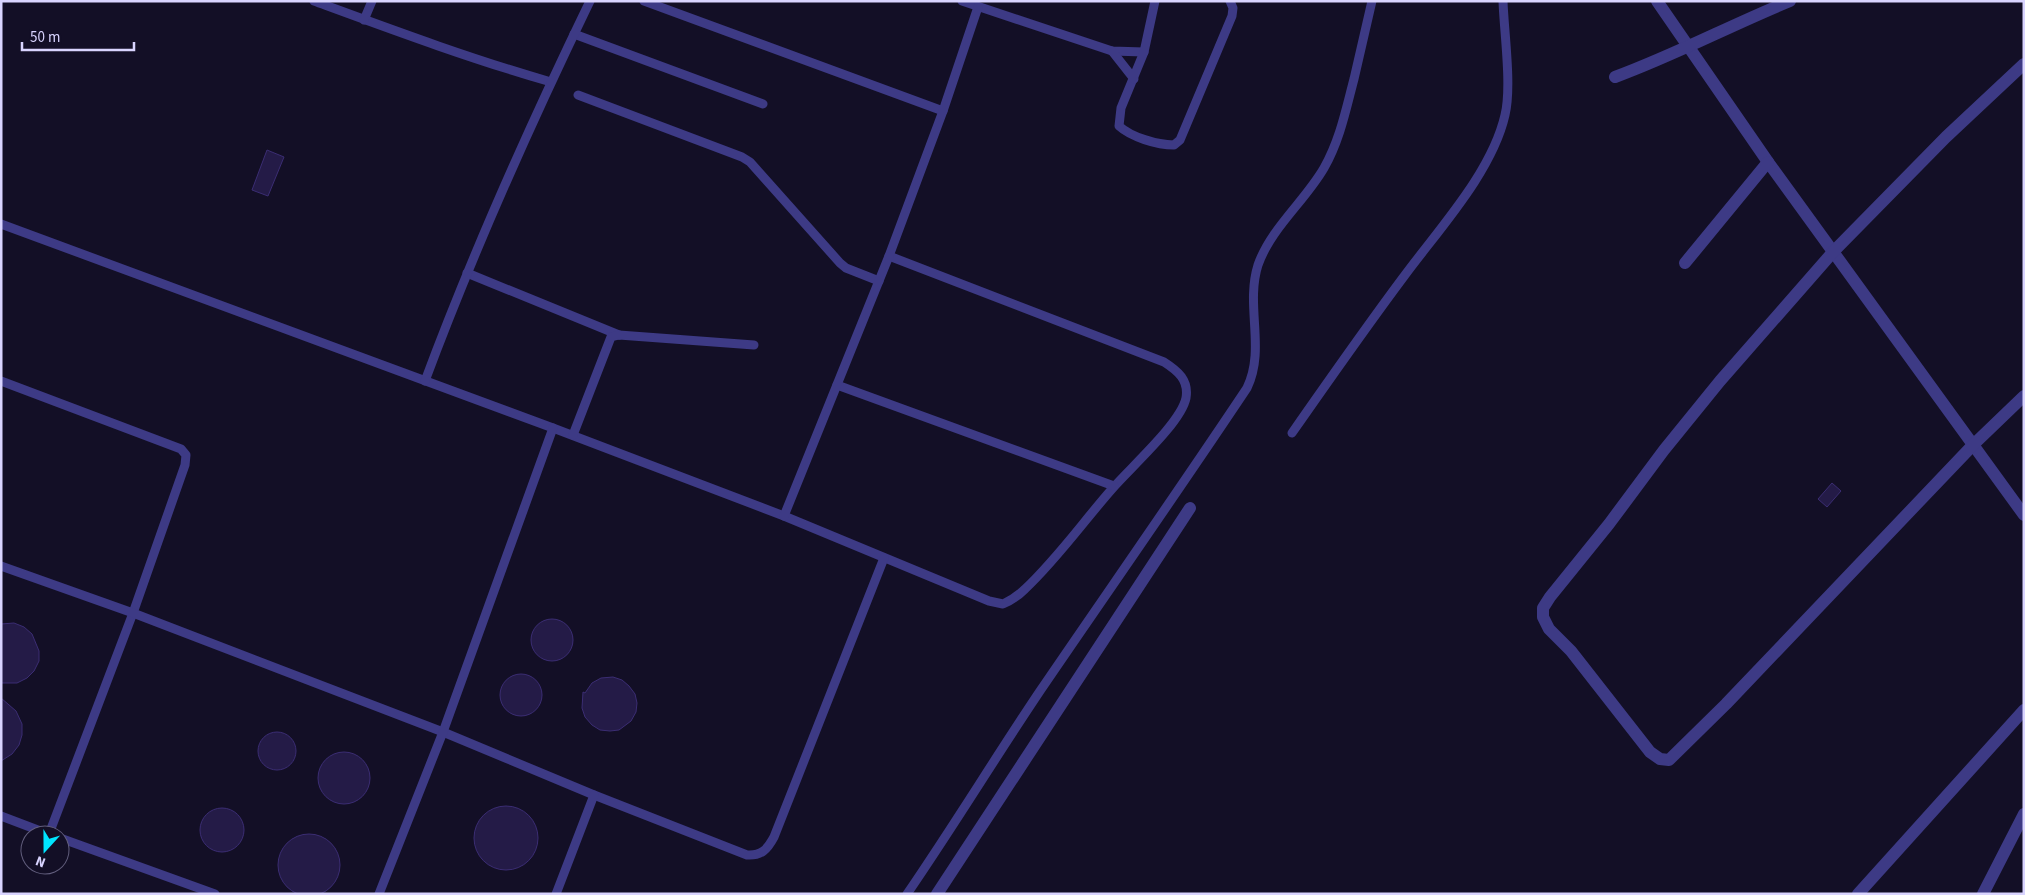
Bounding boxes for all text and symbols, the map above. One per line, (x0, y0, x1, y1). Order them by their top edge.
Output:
scale bar (22, 20, 135, 52)
text: 50 m (30, 27, 60, 48)
north arrow (20, 825, 70, 875)
text: N (33, 850, 49, 872)

